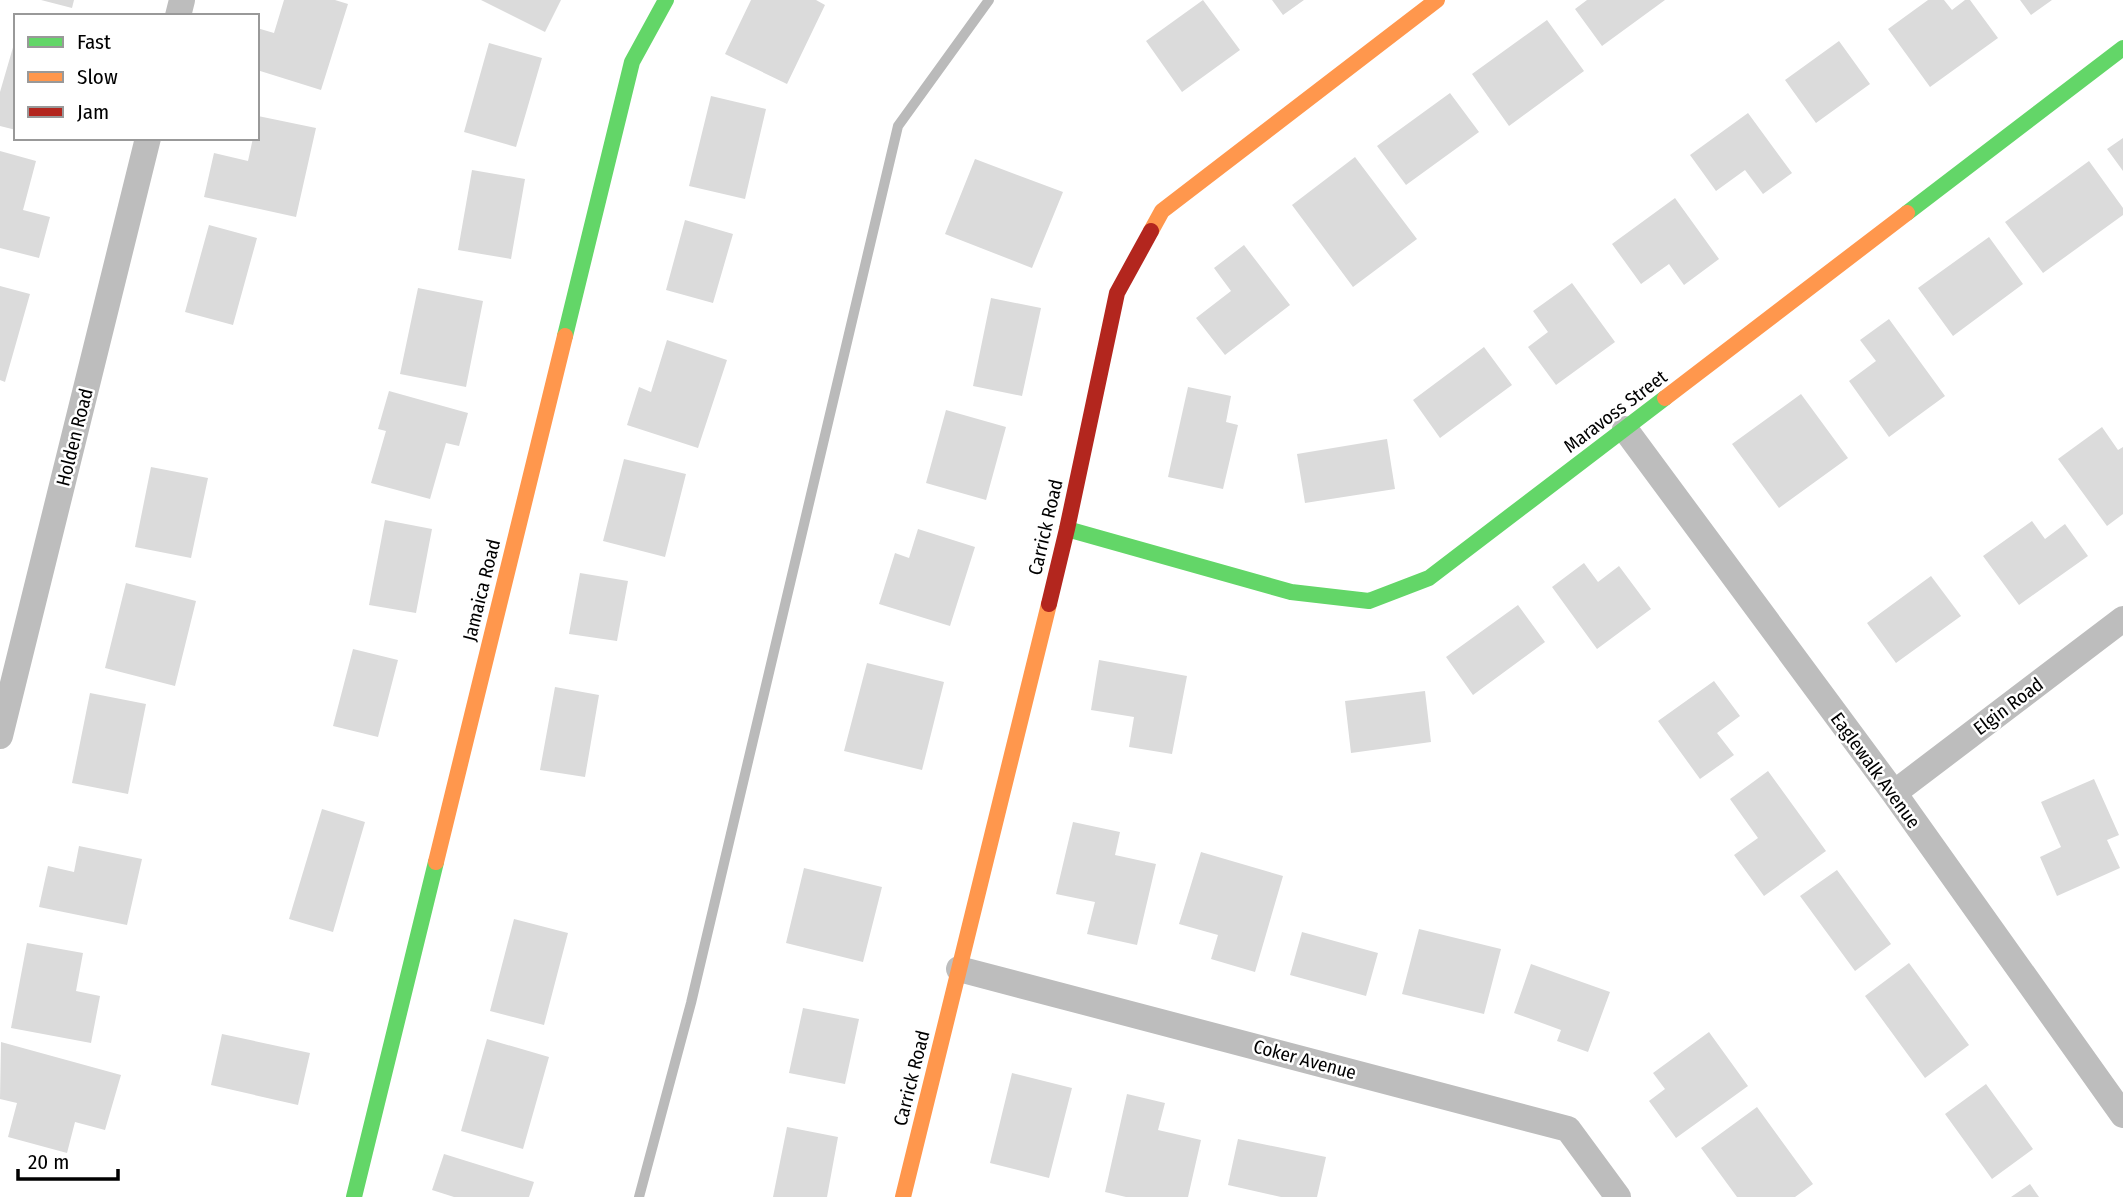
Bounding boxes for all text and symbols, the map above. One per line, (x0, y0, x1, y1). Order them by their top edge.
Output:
legend (14, 14, 259, 140)
text: Fast (77, 29, 111, 55)
text: Slow (77, 64, 118, 90)
text: Jam (77, 99, 109, 125)
street label: Maravoss Street (1559, 365, 1672, 458)
street label: Holden Road (51, 386, 98, 488)
street label: Carrick Road (1023, 477, 1068, 577)
street label: Jamaica Road (458, 537, 505, 644)
street label: Elgin Road (1969, 673, 2048, 740)
street label: Eaglewalk Avenue (1826, 708, 1925, 833)
street label: Carrick Road (889, 1028, 934, 1128)
street label: Coker Avenue (1251, 1035, 1359, 1084)
scale bar (18, 1138, 117, 1182)
text: 20 m (28, 1149, 69, 1175)

